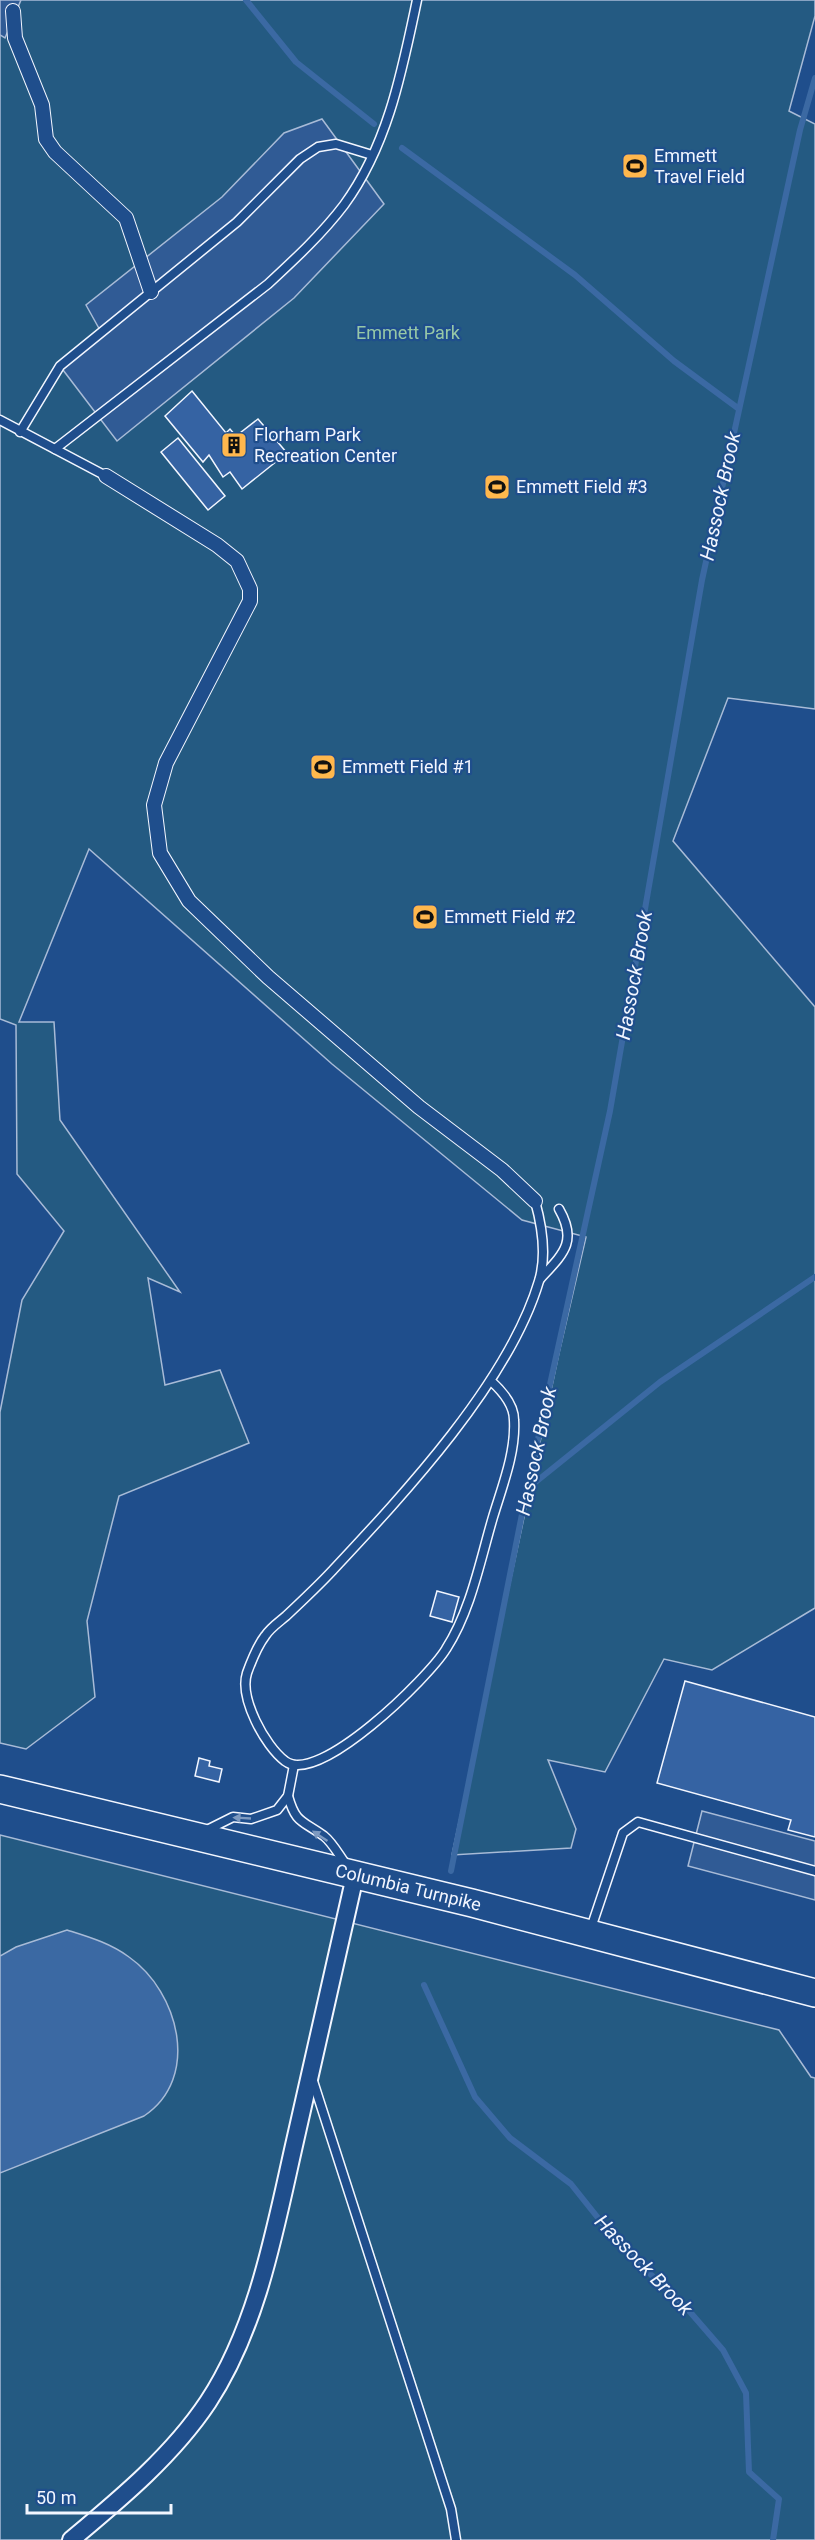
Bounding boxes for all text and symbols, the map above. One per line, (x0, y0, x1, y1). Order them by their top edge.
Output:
place label: Emmett Travel Field (654, 145, 745, 187)
sports icon: Emmett Travel Field (620, 151, 650, 181)
park label: Emmett Park (356, 322, 461, 343)
place label: Florham Park Recreation Center (254, 424, 397, 466)
water label: Hassock Brook (695, 428, 746, 562)
building icon: Florham Park Recreation Center (219, 430, 249, 460)
sports icon: Emmett Field #3 (482, 472, 512, 502)
place label: Emmett Field #3 (516, 476, 648, 497)
sports icon: Emmett Field #1 (308, 752, 338, 782)
place label: Emmett Field #1 (342, 756, 474, 777)
sports icon: Emmett Field #2 (410, 902, 440, 932)
place label: Emmett Field #2 (444, 906, 576, 927)
water label: Hassock Brook (611, 907, 657, 1041)
water label: Hassock Brook (511, 1383, 562, 1517)
one-way arrow (233, 1814, 252, 1823)
one-way arrow (312, 1830, 328, 1842)
street label: Columbia Turnpike (333, 1859, 484, 1915)
water label: Hassock Brook (590, 2210, 699, 2321)
scale bar (27, 2477, 171, 2515)
text: 50 m (36, 2487, 76, 2508)

